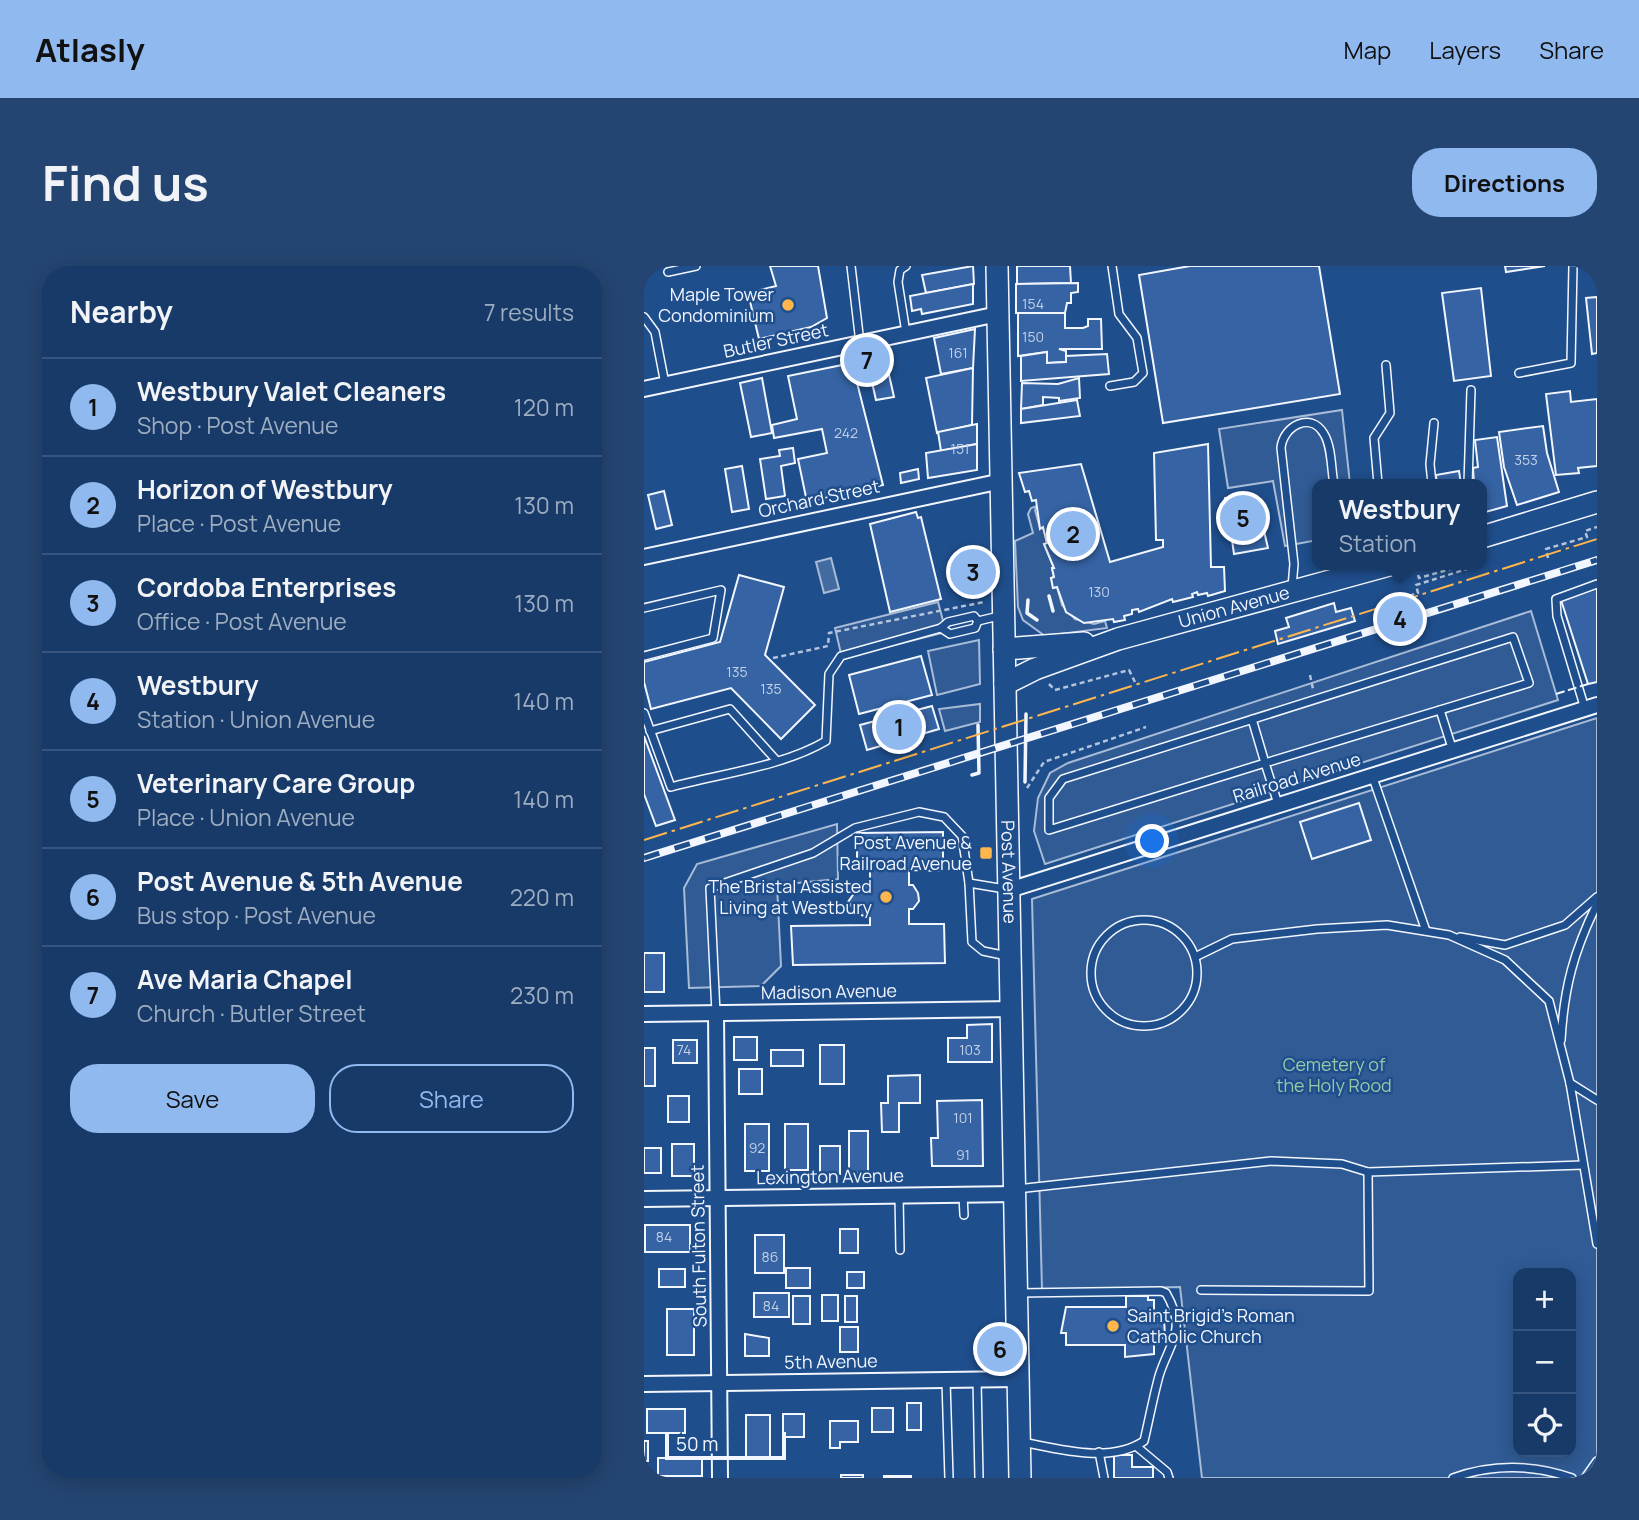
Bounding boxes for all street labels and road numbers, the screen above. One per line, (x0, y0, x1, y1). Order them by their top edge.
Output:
street label: Butler Street (721, 317, 830, 363)
street label: Orchard Street (756, 473, 882, 523)
street label: Union Avenue (1175, 580, 1292, 633)
street label: Railroad Avenue (1230, 746, 1364, 808)
street label: Post Avenue (996, 820, 1023, 924)
street label: Madison Avenue (761, 978, 897, 1004)
street label: Lexington Avenue (756, 1163, 904, 1189)
street label: South Fulton Street (685, 1165, 711, 1327)
street label: 5th Avenue (784, 1348, 878, 1374)

